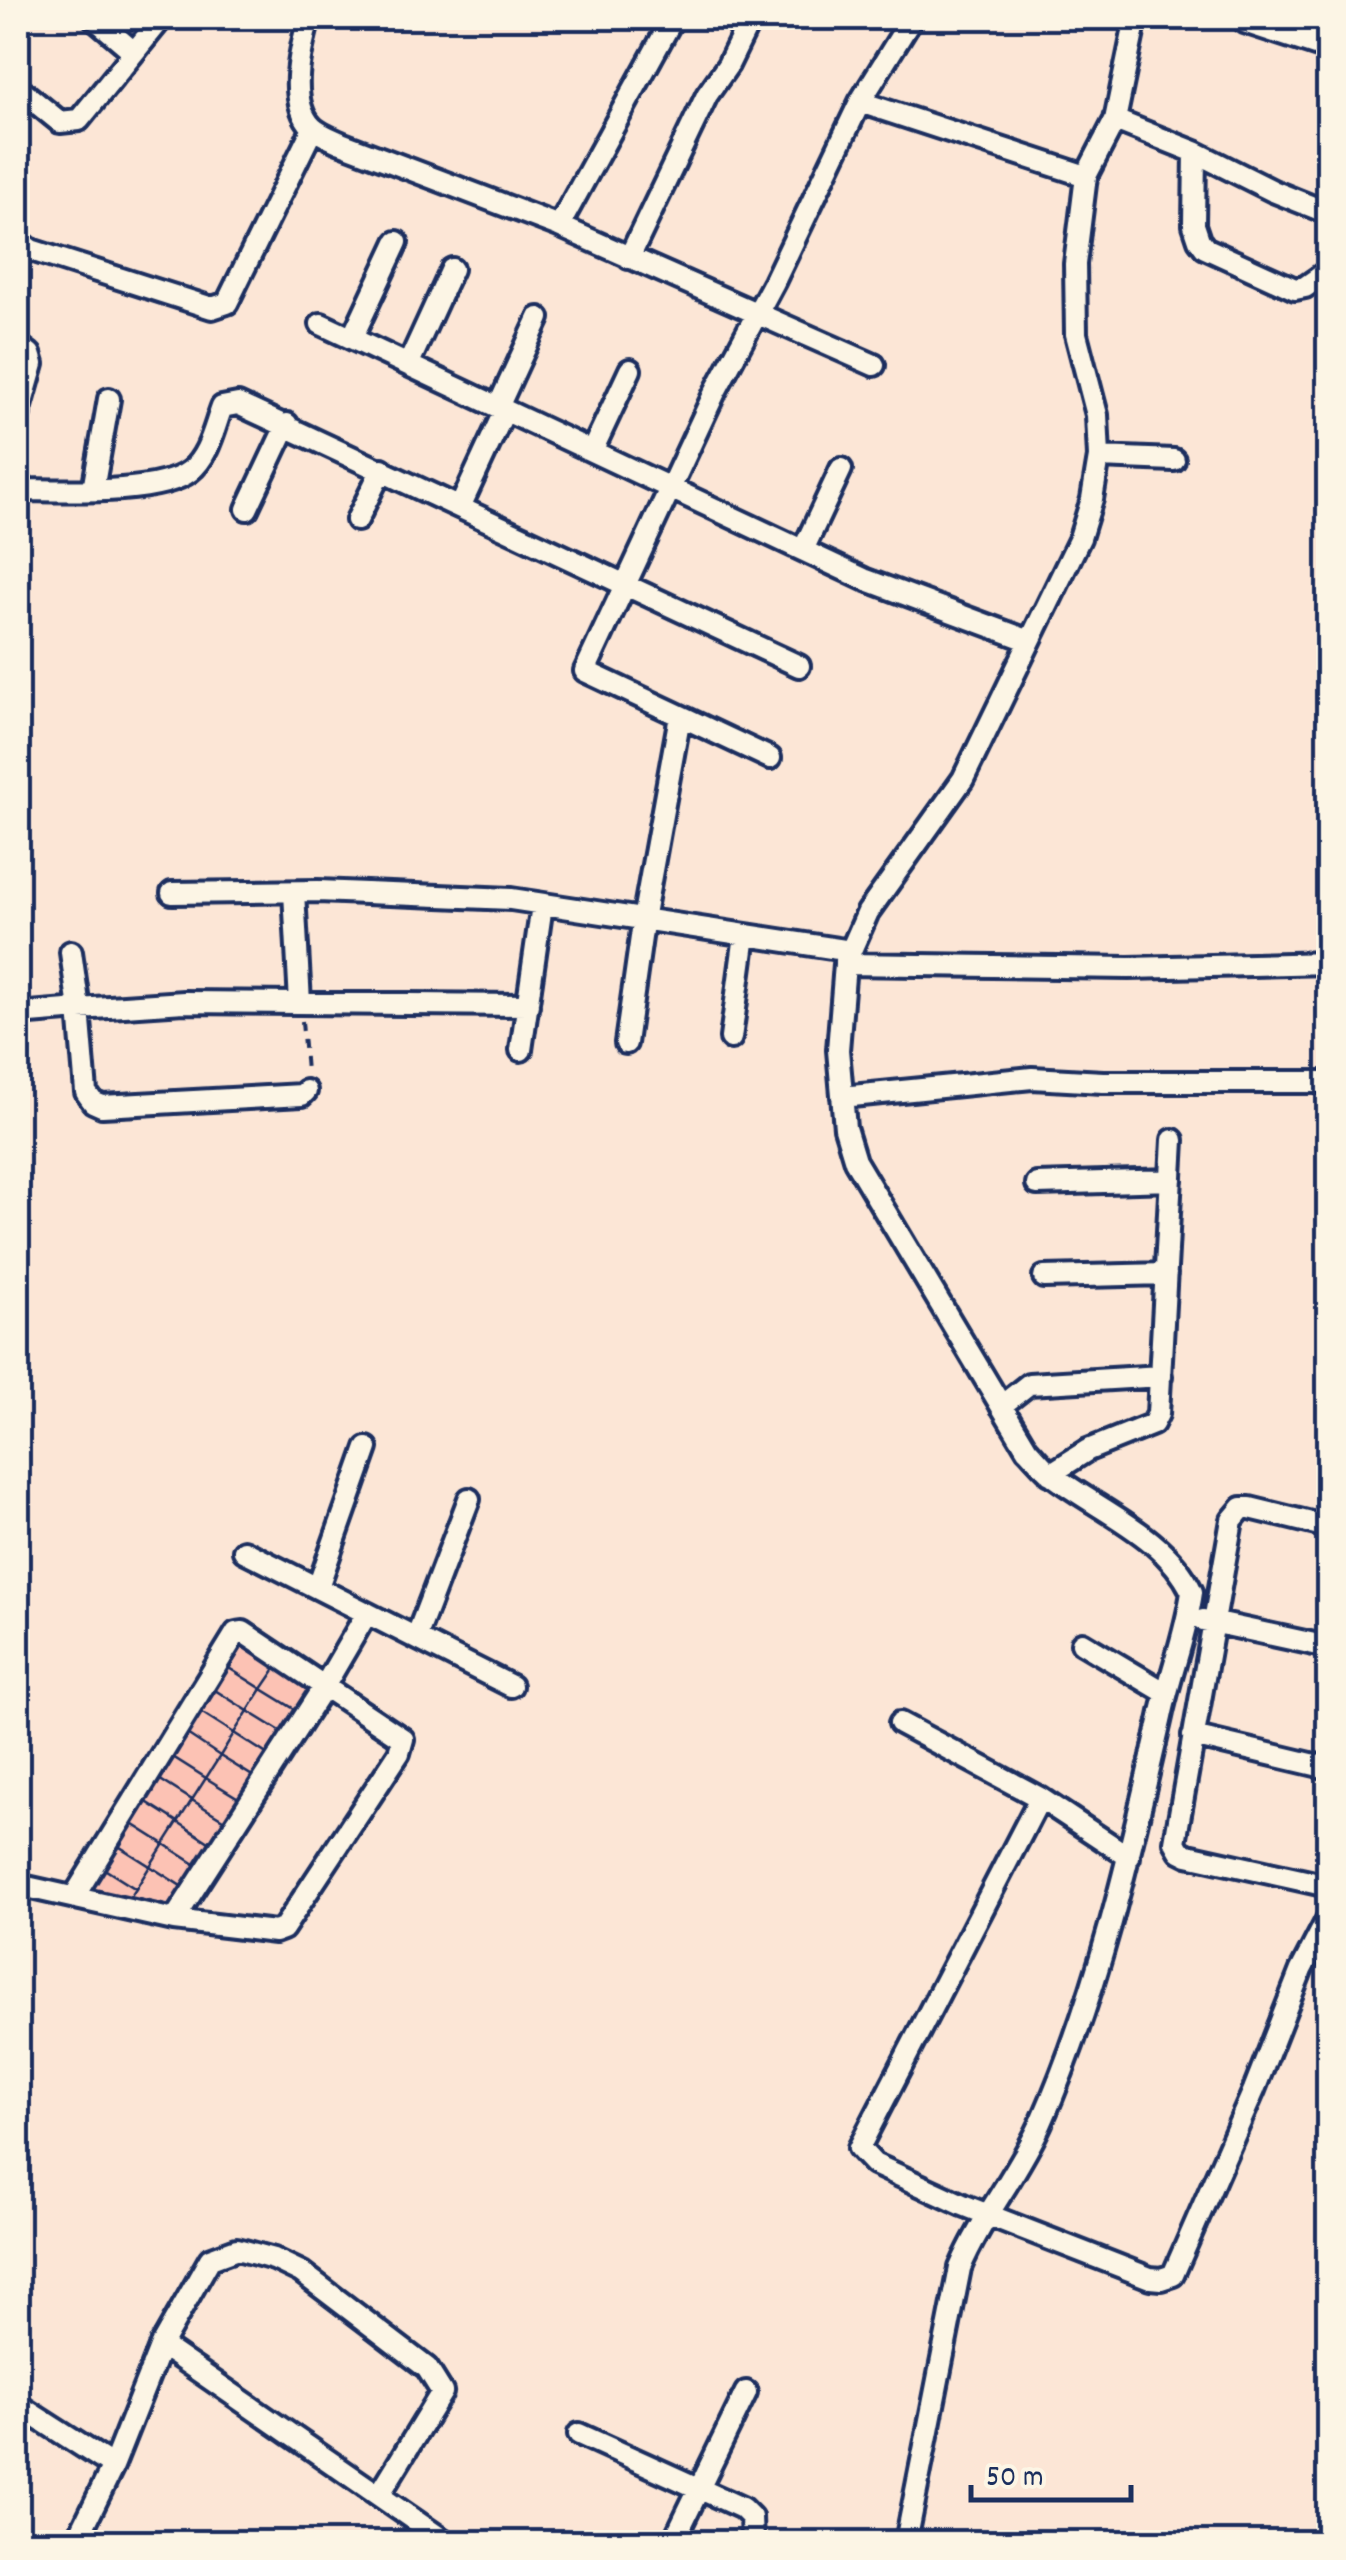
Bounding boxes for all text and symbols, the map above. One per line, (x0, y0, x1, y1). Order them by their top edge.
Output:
scale bar (971, 2440, 1131, 2502)
text: 50 m (986, 2458, 1044, 2501)

